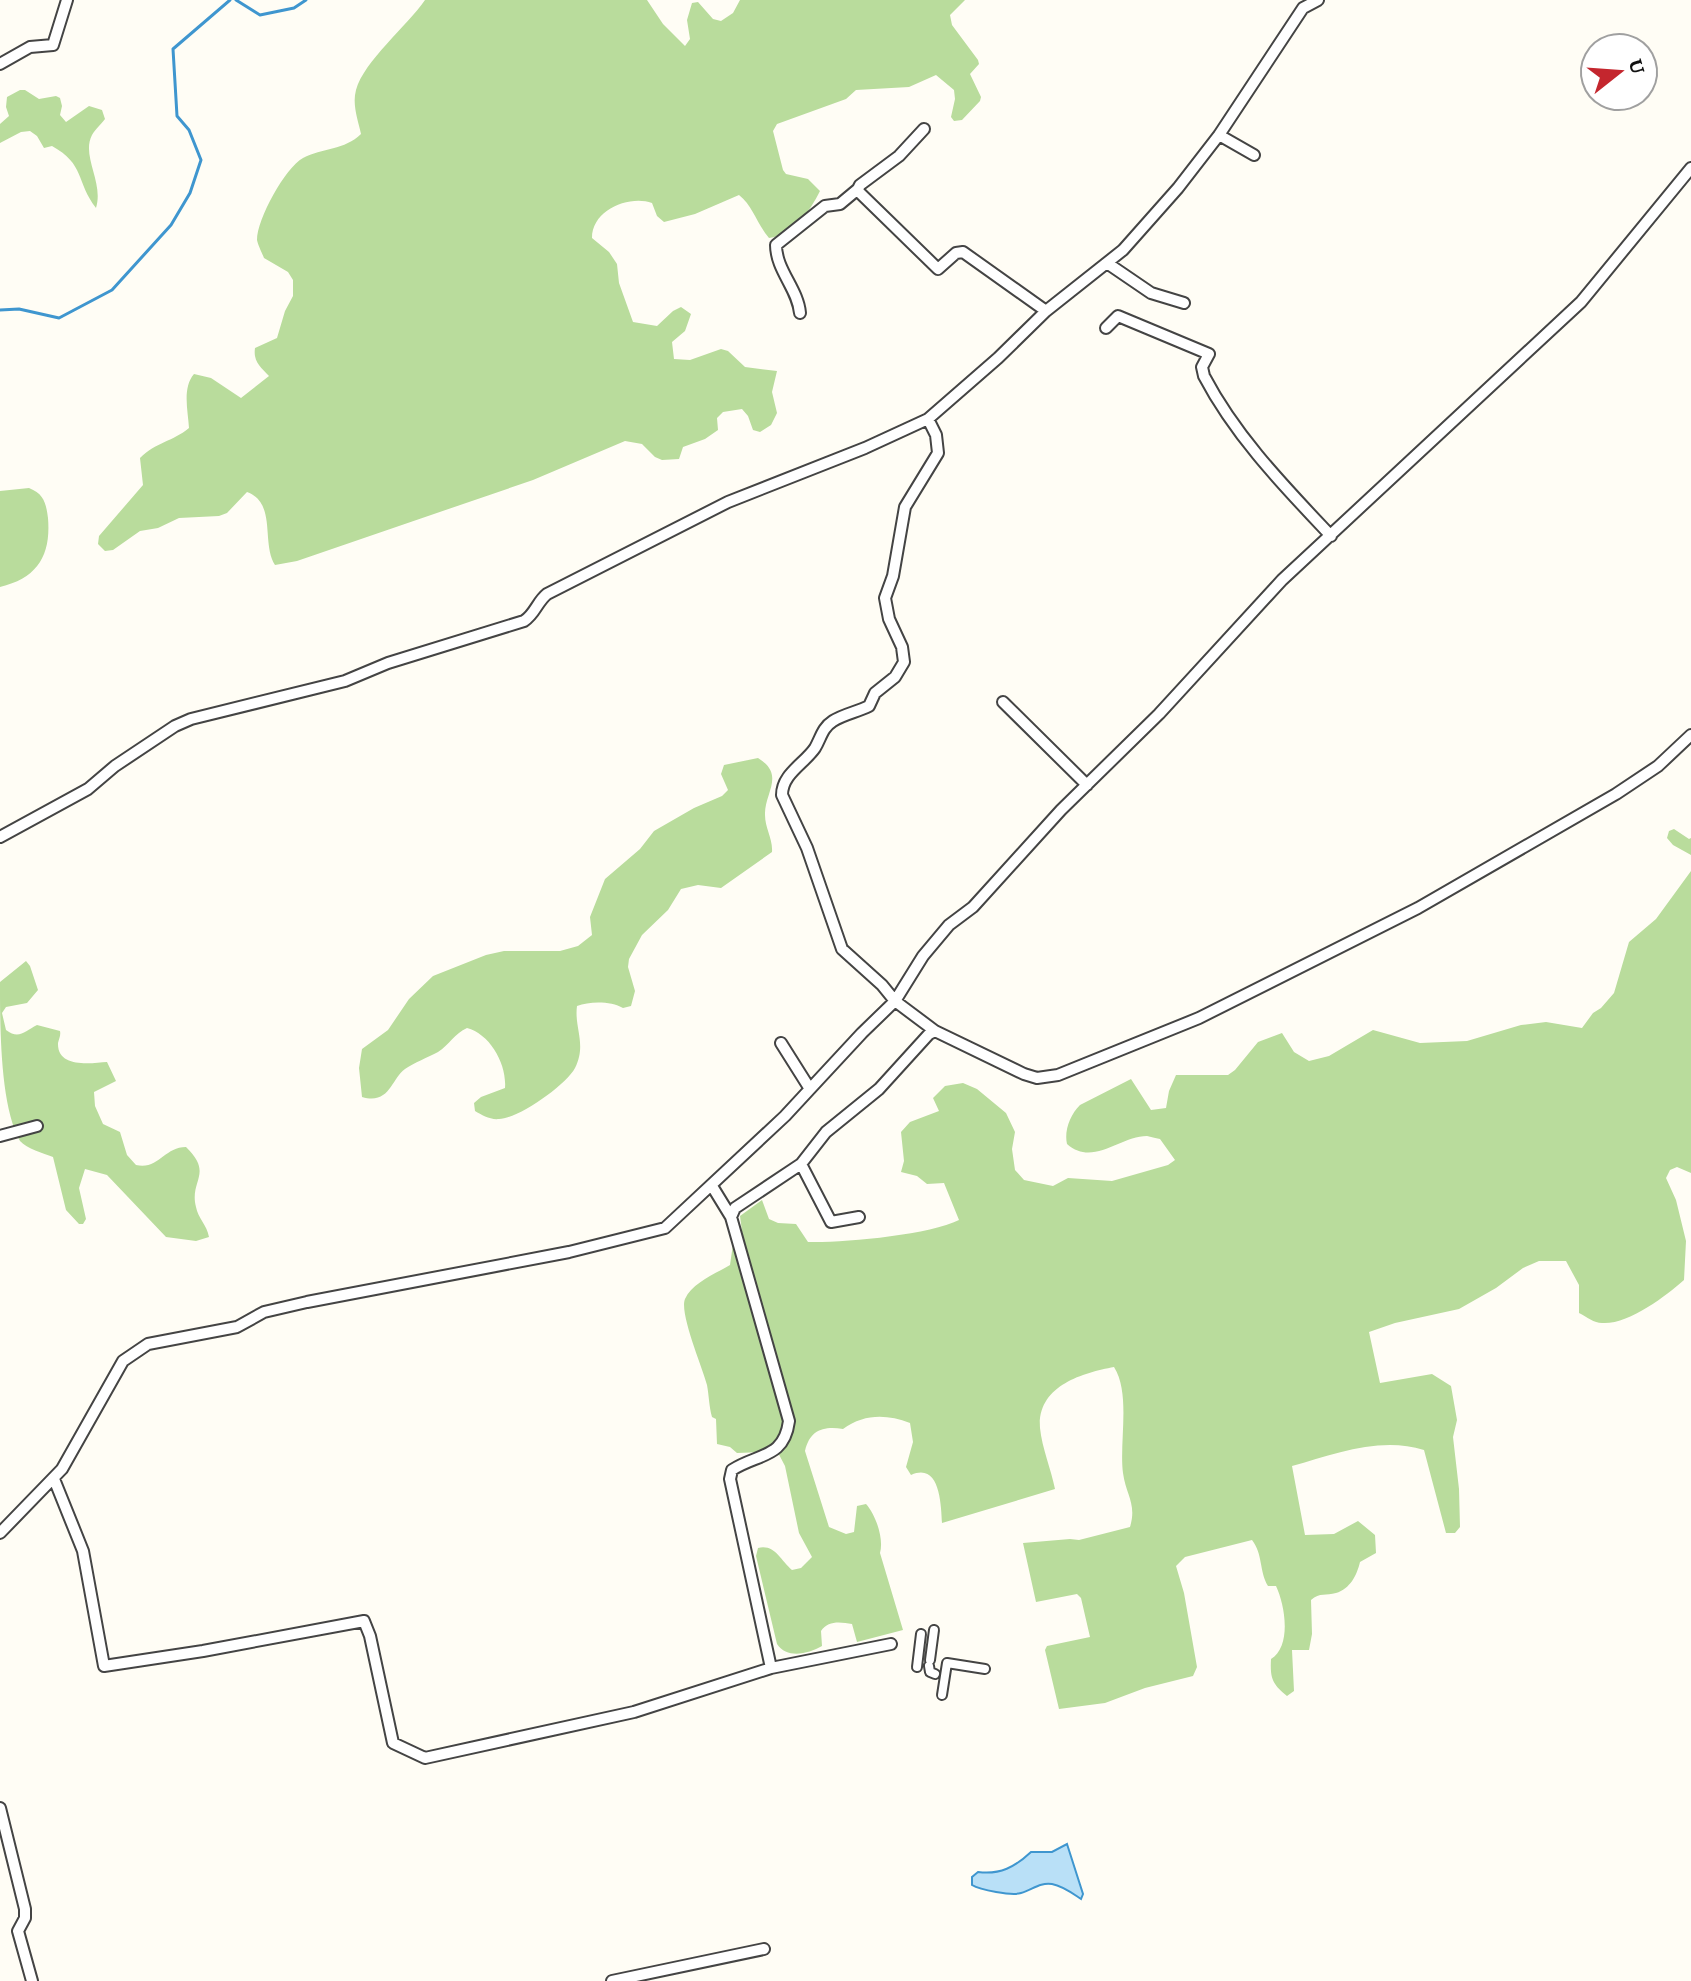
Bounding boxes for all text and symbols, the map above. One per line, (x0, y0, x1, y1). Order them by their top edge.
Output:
north arrow (1579, 32, 1659, 112)
text: U (1623, 55, 1652, 77)

